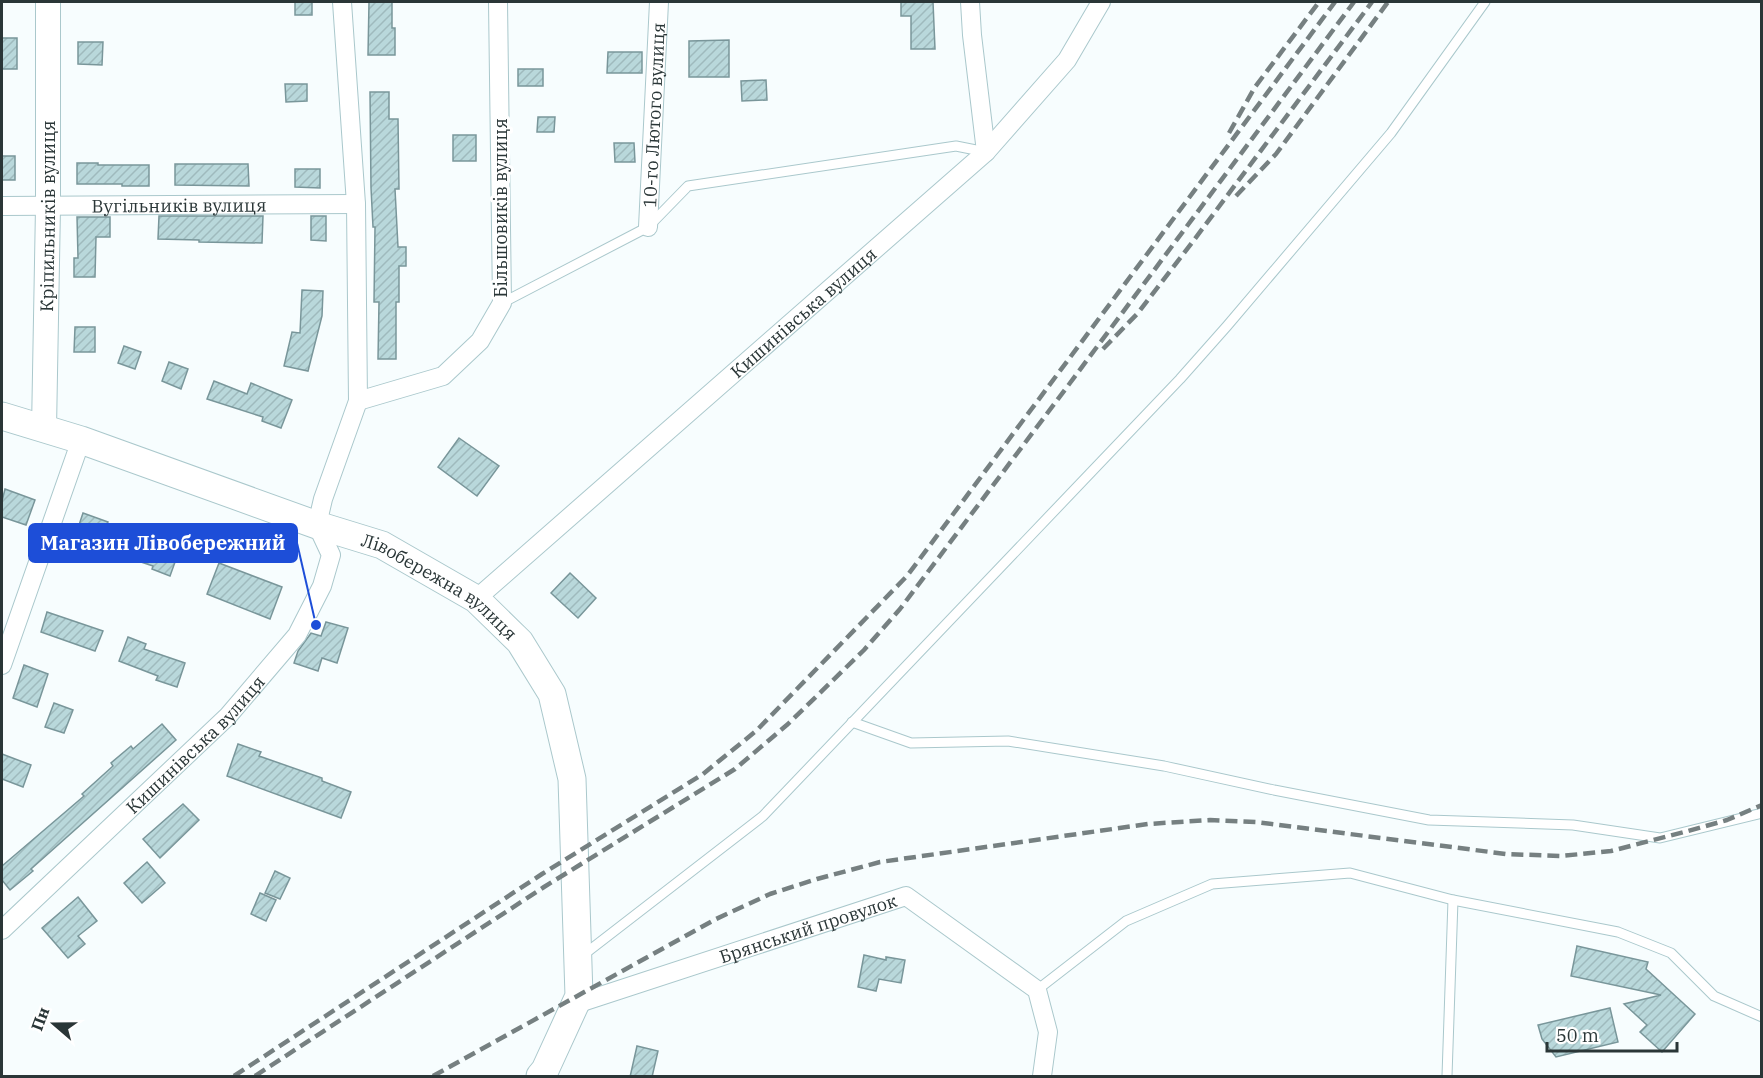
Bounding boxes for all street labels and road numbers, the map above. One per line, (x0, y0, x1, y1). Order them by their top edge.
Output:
street label: 10-го Лютого вулиця (637, 22, 669, 208)
street label: Більшовиків вулиця (489, 118, 512, 298)
street label: Кріпильників вулиця (35, 120, 60, 312)
street label: Вугільників вулиця (91, 193, 267, 217)
street label: Кишинівська вулиця (725, 242, 881, 383)
street label: Лівобережна вулиця (359, 528, 522, 645)
street label: Кишинівська вулиця (121, 670, 269, 818)
street label: Брянський провулок (716, 888, 900, 968)

